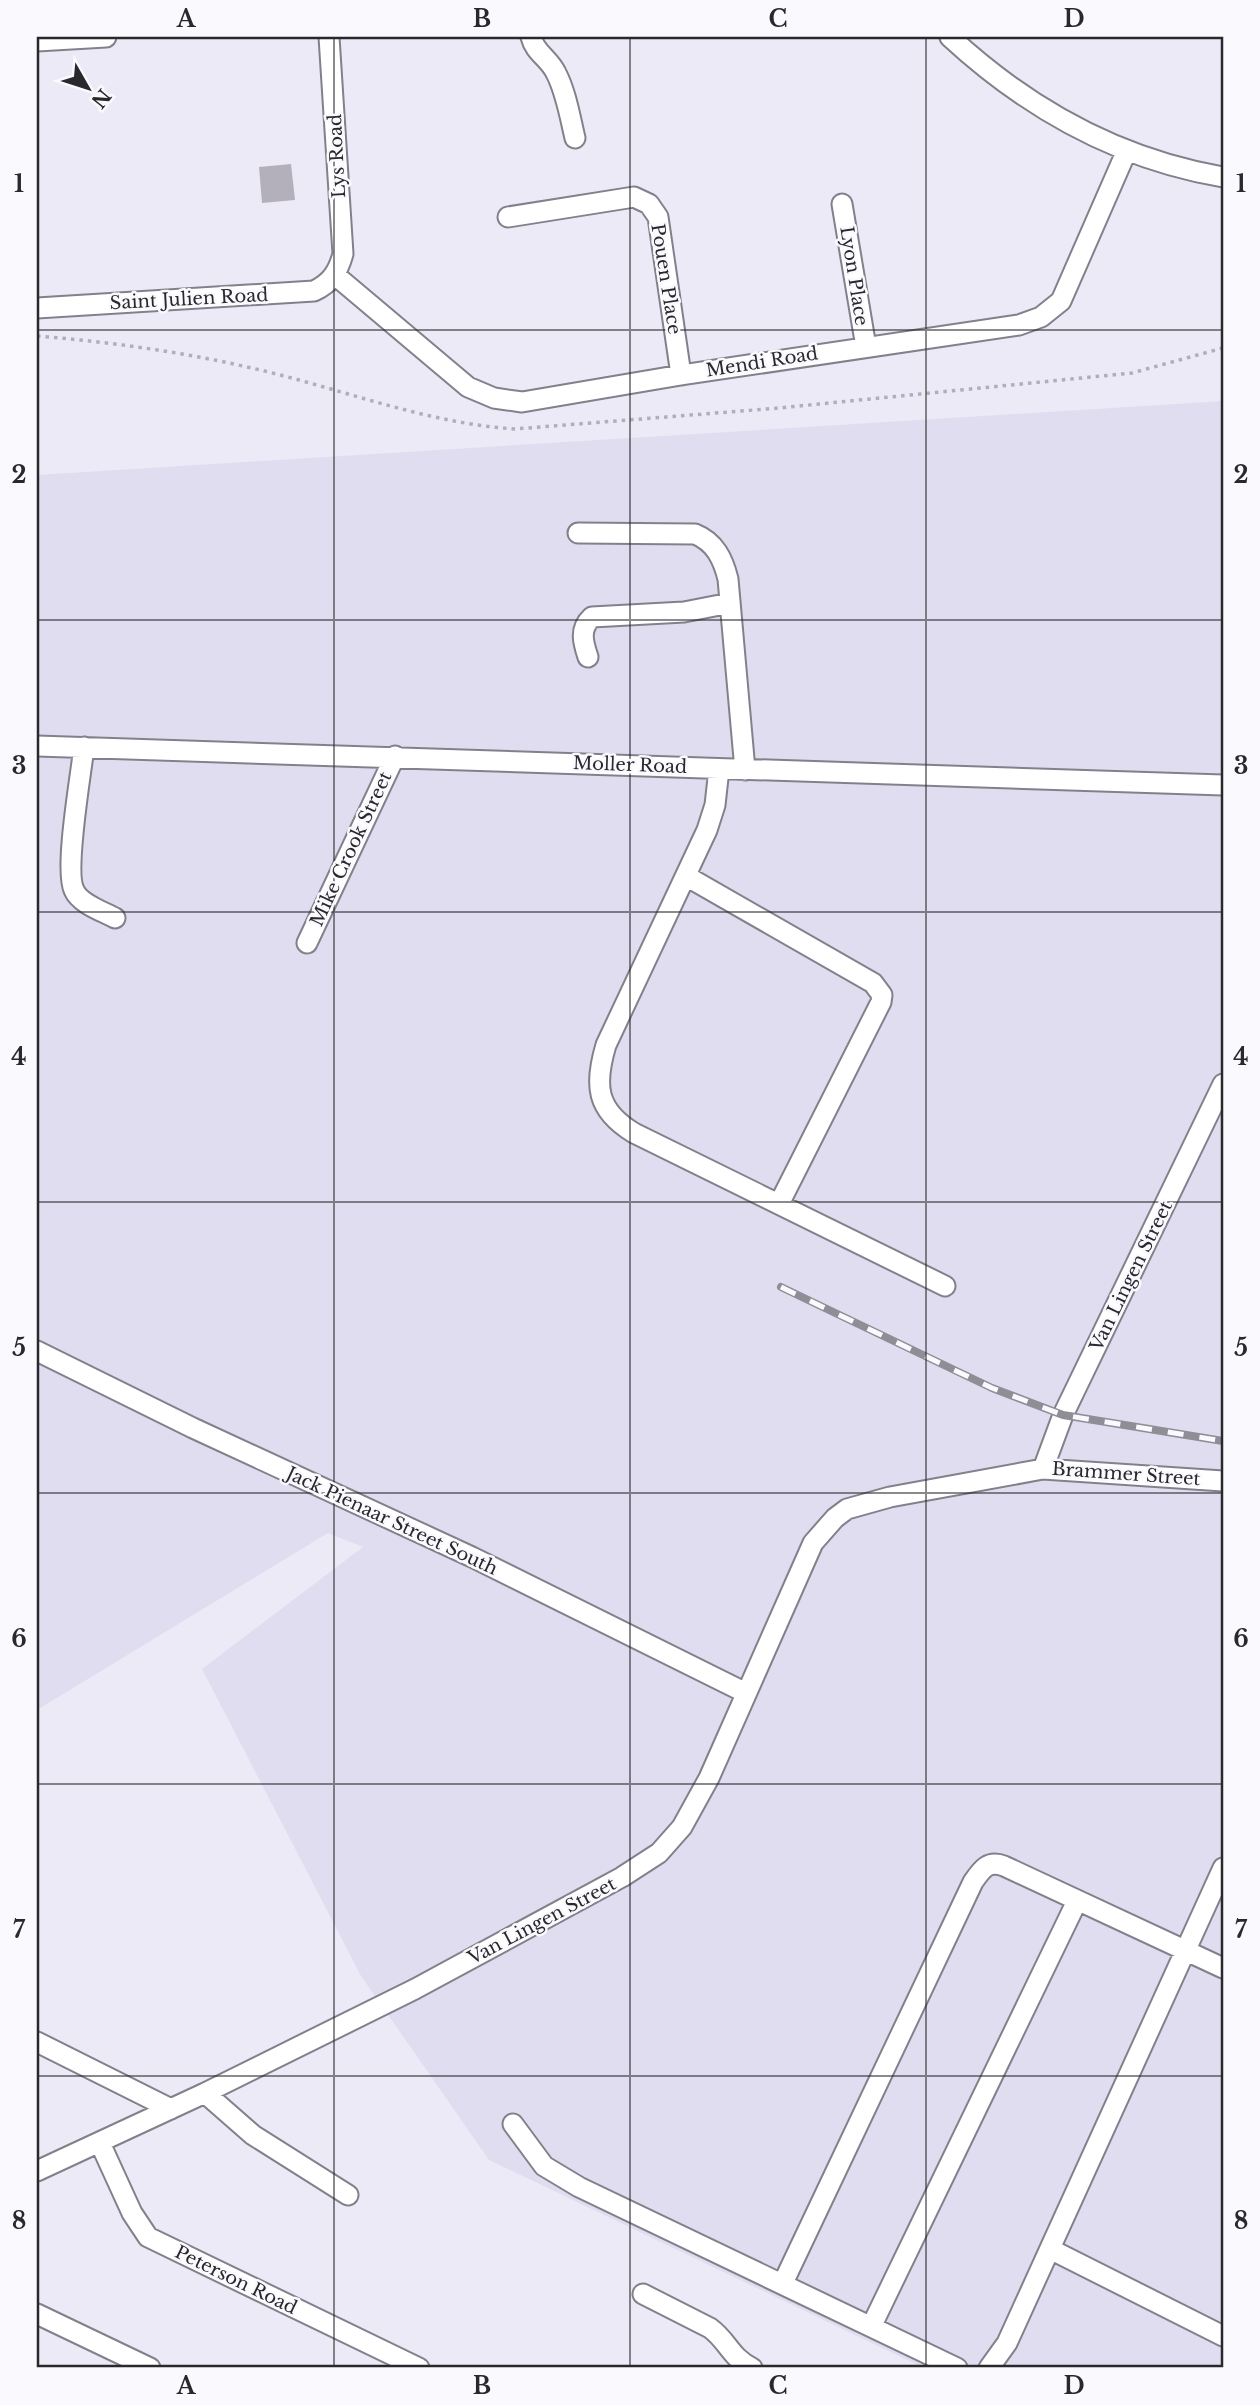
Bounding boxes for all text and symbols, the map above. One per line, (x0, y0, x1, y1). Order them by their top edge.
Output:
text: A (176, 5, 197, 33)
text: B (473, 5, 491, 33)
text: C (769, 5, 787, 33)
text: D (1063, 5, 1085, 33)
north arrow (52, 52, 122, 122)
text: N (86, 84, 115, 113)
street label: Lys Road (324, 113, 350, 199)
text: 1 (14, 170, 24, 198)
text: 1 (1236, 170, 1246, 198)
street label: Pouen Place (646, 222, 686, 336)
street label: Lyon Place (835, 225, 873, 327)
street label: Saint Julien Road (109, 284, 269, 314)
street label: Mendi Road (704, 342, 820, 382)
text: 2 (12, 461, 26, 489)
text: 2 (1234, 461, 1248, 489)
text: 3 (12, 752, 26, 780)
street label: Moller Road (573, 752, 687, 778)
text: 3 (1234, 752, 1248, 780)
street label: Mike Crook Street (305, 768, 397, 930)
text: 4 (11, 1043, 27, 1071)
text: 4 (1233, 1043, 1249, 1071)
street label: Van Lingen Street (1085, 1197, 1177, 1356)
text: 5 (12, 1334, 26, 1362)
text: 5 (1234, 1334, 1248, 1362)
street label: Brammer Street (1051, 1458, 1201, 1490)
street label: Jack Pienaar Street South (281, 1461, 501, 1580)
text: 6 (11, 1625, 27, 1653)
text: 6 (1233, 1625, 1249, 1653)
street label: Van Lingen Street (463, 1873, 620, 1970)
text: 7 (13, 1916, 26, 1944)
text: 7 (1235, 1916, 1248, 1944)
text: 8 (12, 2207, 26, 2235)
text: 8 (1234, 2207, 1248, 2235)
street label: Peterson Road (171, 2241, 301, 2319)
text: A (176, 2372, 197, 2400)
text: B (473, 2372, 491, 2400)
text: C (769, 2372, 787, 2400)
text: D (1063, 2372, 1085, 2400)

